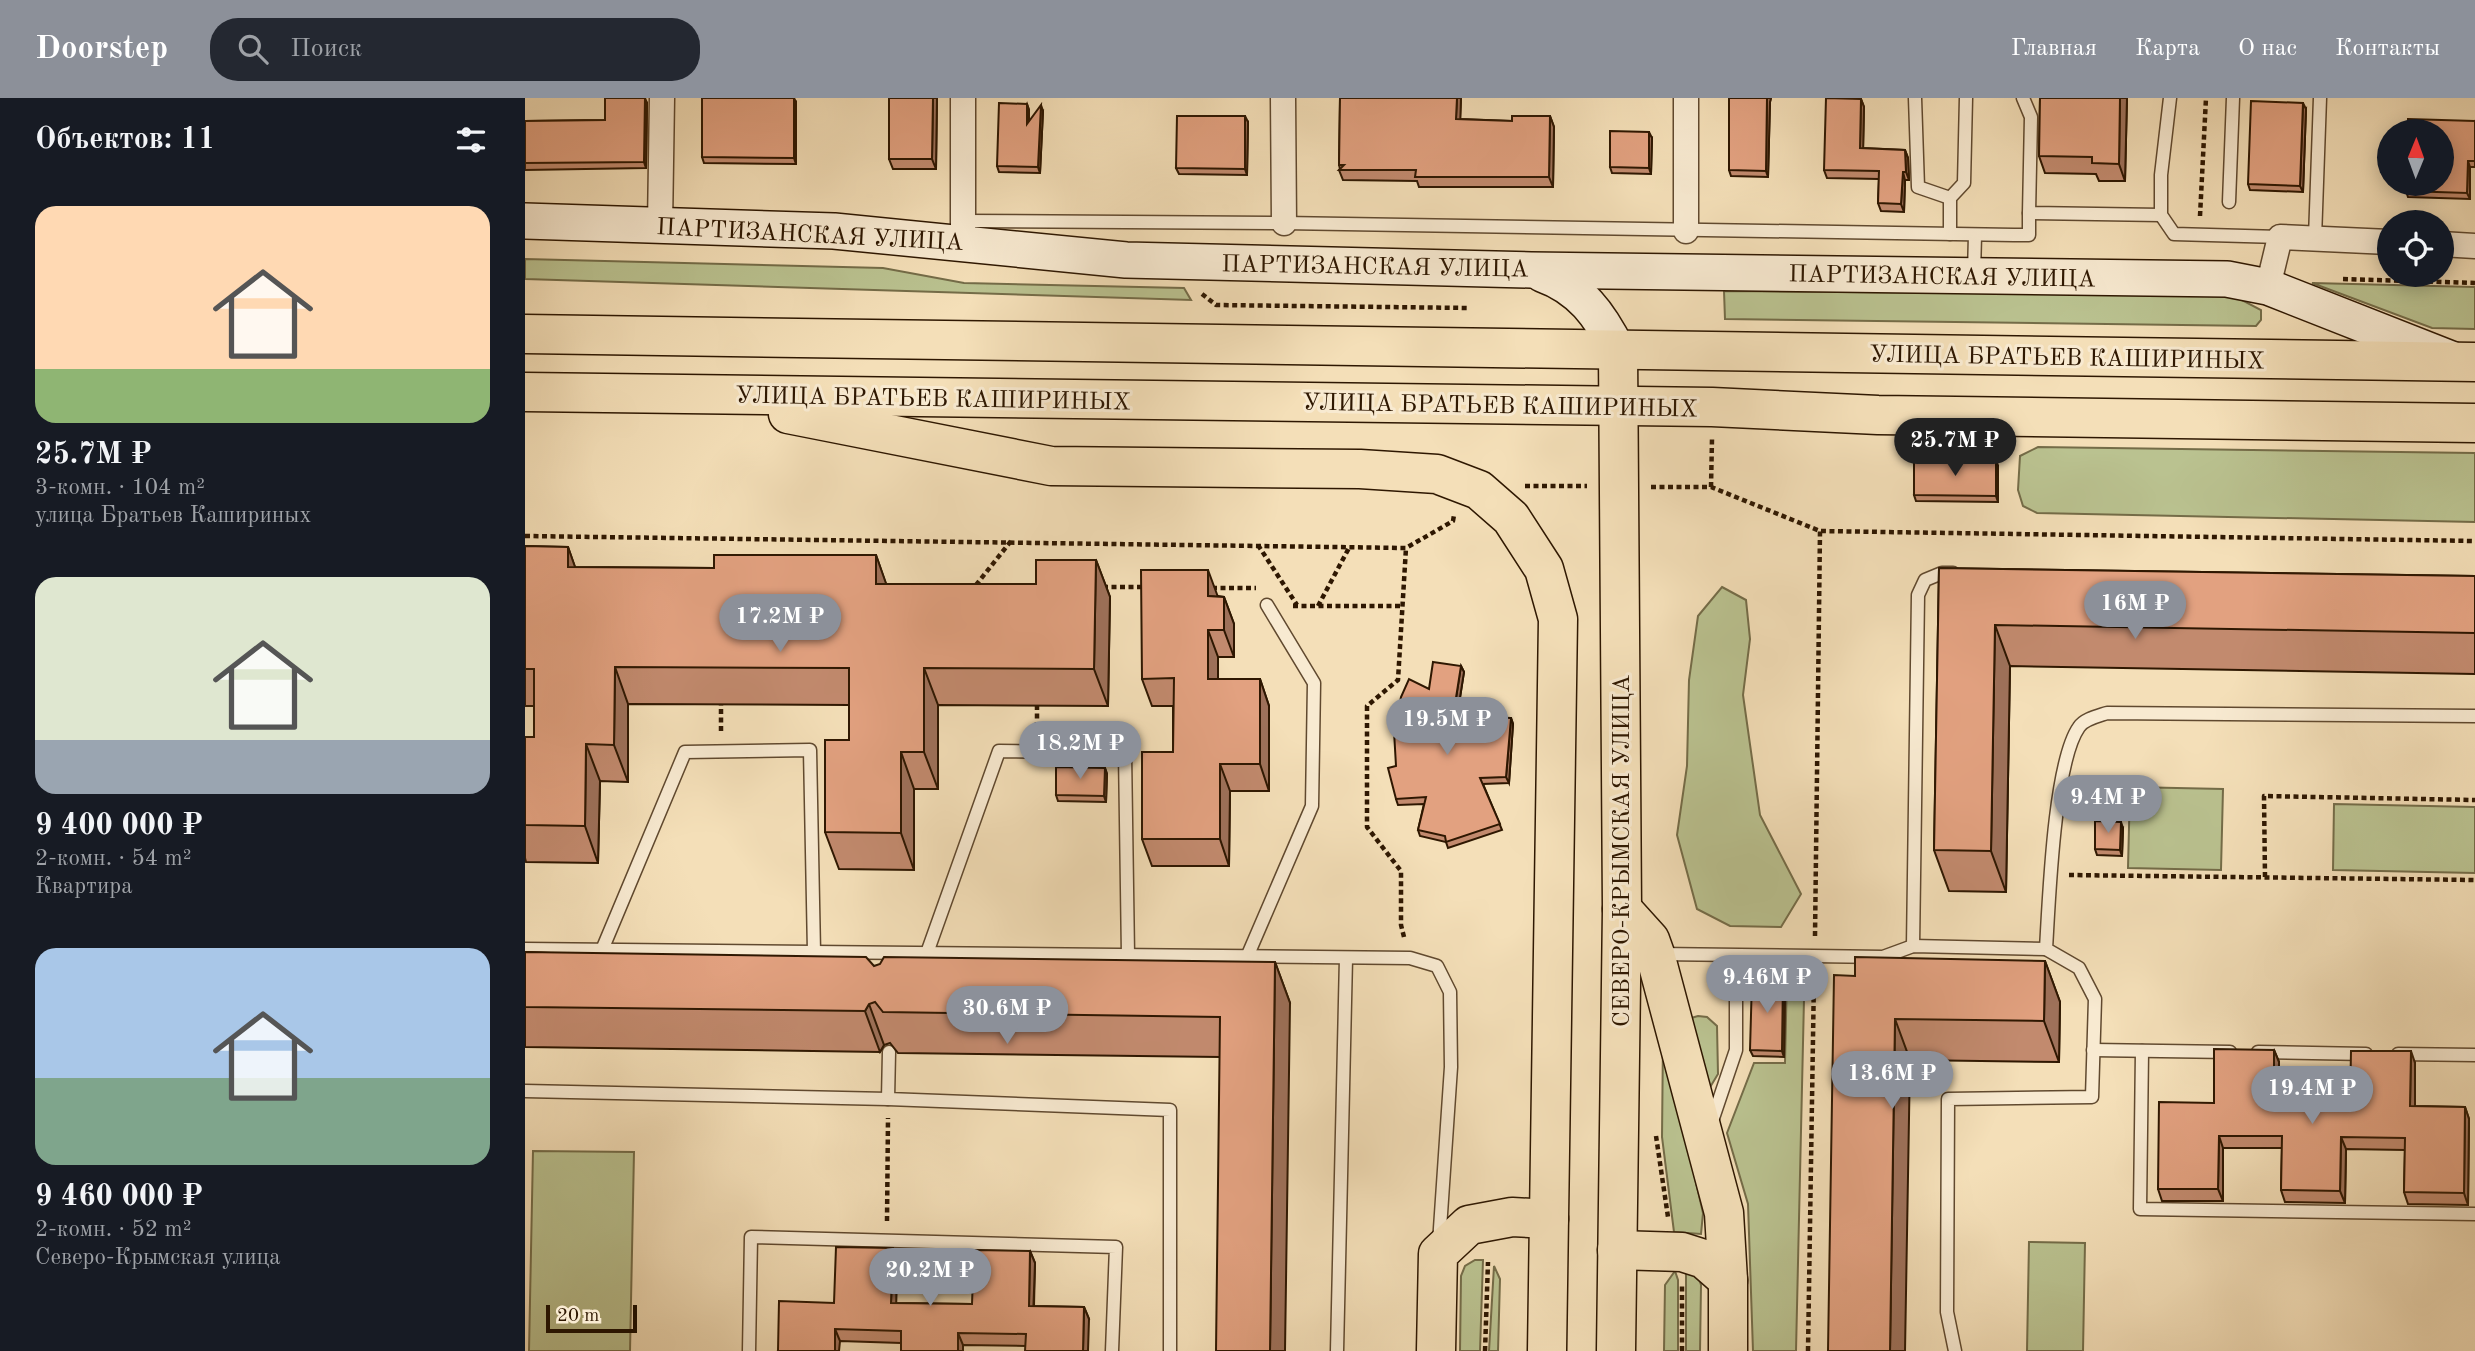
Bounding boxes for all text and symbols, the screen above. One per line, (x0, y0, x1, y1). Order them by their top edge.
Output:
search box (210, 18, 700, 81)
icon: search (234, 30, 272, 68)
text: Doorstep (35, 33, 168, 66)
text: Поиск (290, 36, 362, 62)
text: Главная (2011, 37, 2097, 61)
text: Карта (2135, 37, 2200, 61)
text: О нас (2238, 37, 2297, 61)
text: Контакты (2335, 37, 2440, 61)
north arrow (2377, 119, 2453, 196)
map controls (2377, 119, 2454, 287)
icon: filters (452, 121, 490, 159)
text: Объектов: 11 (35, 125, 215, 155)
button: locate (2377, 210, 2454, 287)
street label: ПАРТИЗАНСКАЯ УЛИЦА (656, 216, 964, 256)
icon: home (200, 251, 326, 377)
street label: ПАРТИЗАНСКАЯ УЛИЦА (1221, 253, 1529, 283)
street label: ПАРТИЗАНСКАЯ УЛИЦА (1788, 263, 2096, 293)
street label: УЛИЦА БРАТЬЕВ КАШИРИНЫХ (1869, 344, 2265, 374)
street label: УЛИЦА БРАТЬЕВ КАШИРИНЫХ (735, 385, 1131, 415)
street label: УЛИЦА БРАТЬЕВ КАШИРИНЫХ (1302, 392, 1698, 422)
pin: 25.7M ₽ (1890, 418, 2020, 478)
text: 25.7M ₽ (1910, 429, 2000, 452)
text: 25.7M ₽ (35, 440, 152, 470)
text: 3-комн. · 104 m² (35, 476, 205, 499)
text: улица Братьев Кашириных (35, 504, 312, 527)
pin: 16M ₽ (2086, 582, 2184, 641)
text: 16M ₽ (2100, 592, 2170, 615)
pin: 17.2M ₽ (715, 594, 845, 654)
text: 17.2M ₽ (735, 605, 825, 628)
icon: home (200, 622, 326, 748)
street label: СЕВЕРО-КРЫМСКАЯ УЛИЦА (1611, 675, 1635, 1027)
pin: 19.5M ₽ (1382, 698, 1512, 757)
text: 19.5M ₽ (1402, 708, 1492, 731)
pin: 18.2M ₽ (1015, 722, 1145, 781)
text: 18.2M ₽ (1035, 732, 1125, 755)
pin: 9.4M ₽ (2051, 776, 2165, 835)
text: 9.4M ₽ (2070, 786, 2146, 809)
text: 9 400 000 ₽ (35, 811, 203, 841)
text: 2-комн. · 54 m² (35, 847, 192, 870)
text: Квартира (35, 875, 133, 898)
pin: 9.46M ₽ (1702, 956, 1832, 1015)
text: 9.46M ₽ (1722, 966, 1812, 989)
pin: 30.6M ₽ (942, 986, 1072, 1046)
icon: home (200, 993, 326, 1119)
text: 30.6M ₽ (962, 997, 1052, 1020)
pin: 13.6M ₽ (1827, 1052, 1957, 1111)
text: 13.6M ₽ (1847, 1062, 1937, 1085)
pin: 19.4M ₽ (2247, 1066, 2377, 1126)
text: 19.4M ₽ (2267, 1077, 2357, 1100)
text: 9 460 000 ₽ (35, 1182, 203, 1212)
text: 2-комн. · 52 m² (35, 1218, 192, 1241)
text: Северо-Крымская улица (35, 1246, 281, 1269)
pin: 20.2M ₽ (865, 1248, 995, 1308)
text: 20.2M ₽ (885, 1259, 975, 1282)
scale bar (546, 1302, 637, 1334)
text: 20 m (557, 1307, 599, 1326)

